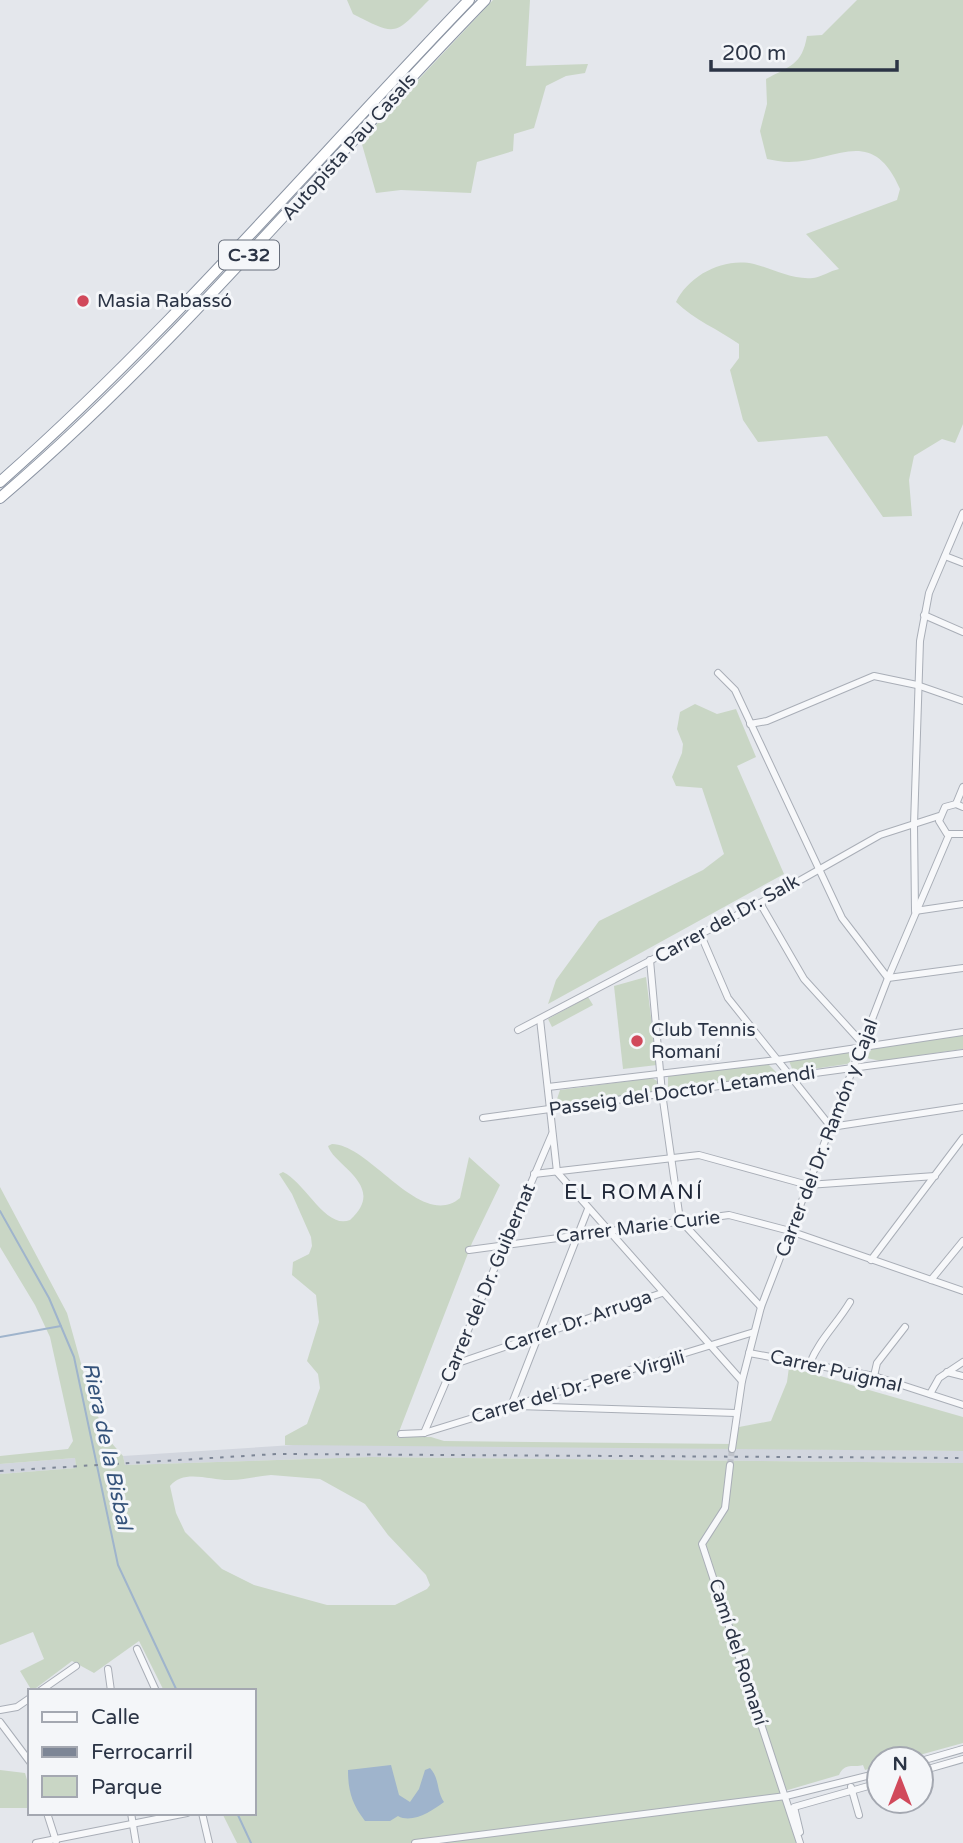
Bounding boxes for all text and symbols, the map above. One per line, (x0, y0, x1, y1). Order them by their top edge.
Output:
scale bar (711, 28, 897, 72)
text: 200 m (722, 41, 786, 66)
street label: Autopista Pau Casals (277, 69, 421, 225)
road number: C-32 (219, 241, 279, 270)
place label: Masia Rabassó (97, 290, 232, 312)
marker: Masia Rabassó (75, 293, 91, 309)
street label: Carrer del Dr. Salk (651, 870, 803, 968)
street label: Carrer del Dr. Ramón y Cajal (771, 1016, 883, 1260)
place label: Club Tennis Romaní (651, 1019, 756, 1063)
marker: Club Tennis Romaní (629, 1033, 645, 1049)
street label: Passeig del Doctor Letamendi (547, 1061, 817, 1121)
street label: Carrer del Dr. Guibernat (436, 1180, 540, 1386)
district label: EL ROMANÍ (564, 1180, 704, 1205)
street label: Carrer Marie Curie (555, 1206, 721, 1248)
street label: Carrer Dr. Arruga (501, 1285, 655, 1357)
street label: Carrer Puigmal (768, 1345, 904, 1397)
street label: Carrer del Dr. Pere Virgili (469, 1346, 687, 1428)
water label: Riera de la Bisbal (77, 1360, 138, 1535)
street label: Camí del Romaní (704, 1576, 772, 1728)
legend (28, 1689, 256, 1815)
text: Calle (91, 1705, 140, 1730)
text: Ferrocarril (91, 1740, 193, 1765)
north arrow (865, 1745, 935, 1815)
text: N (892, 1753, 908, 1775)
text: Parque (91, 1775, 162, 1800)

